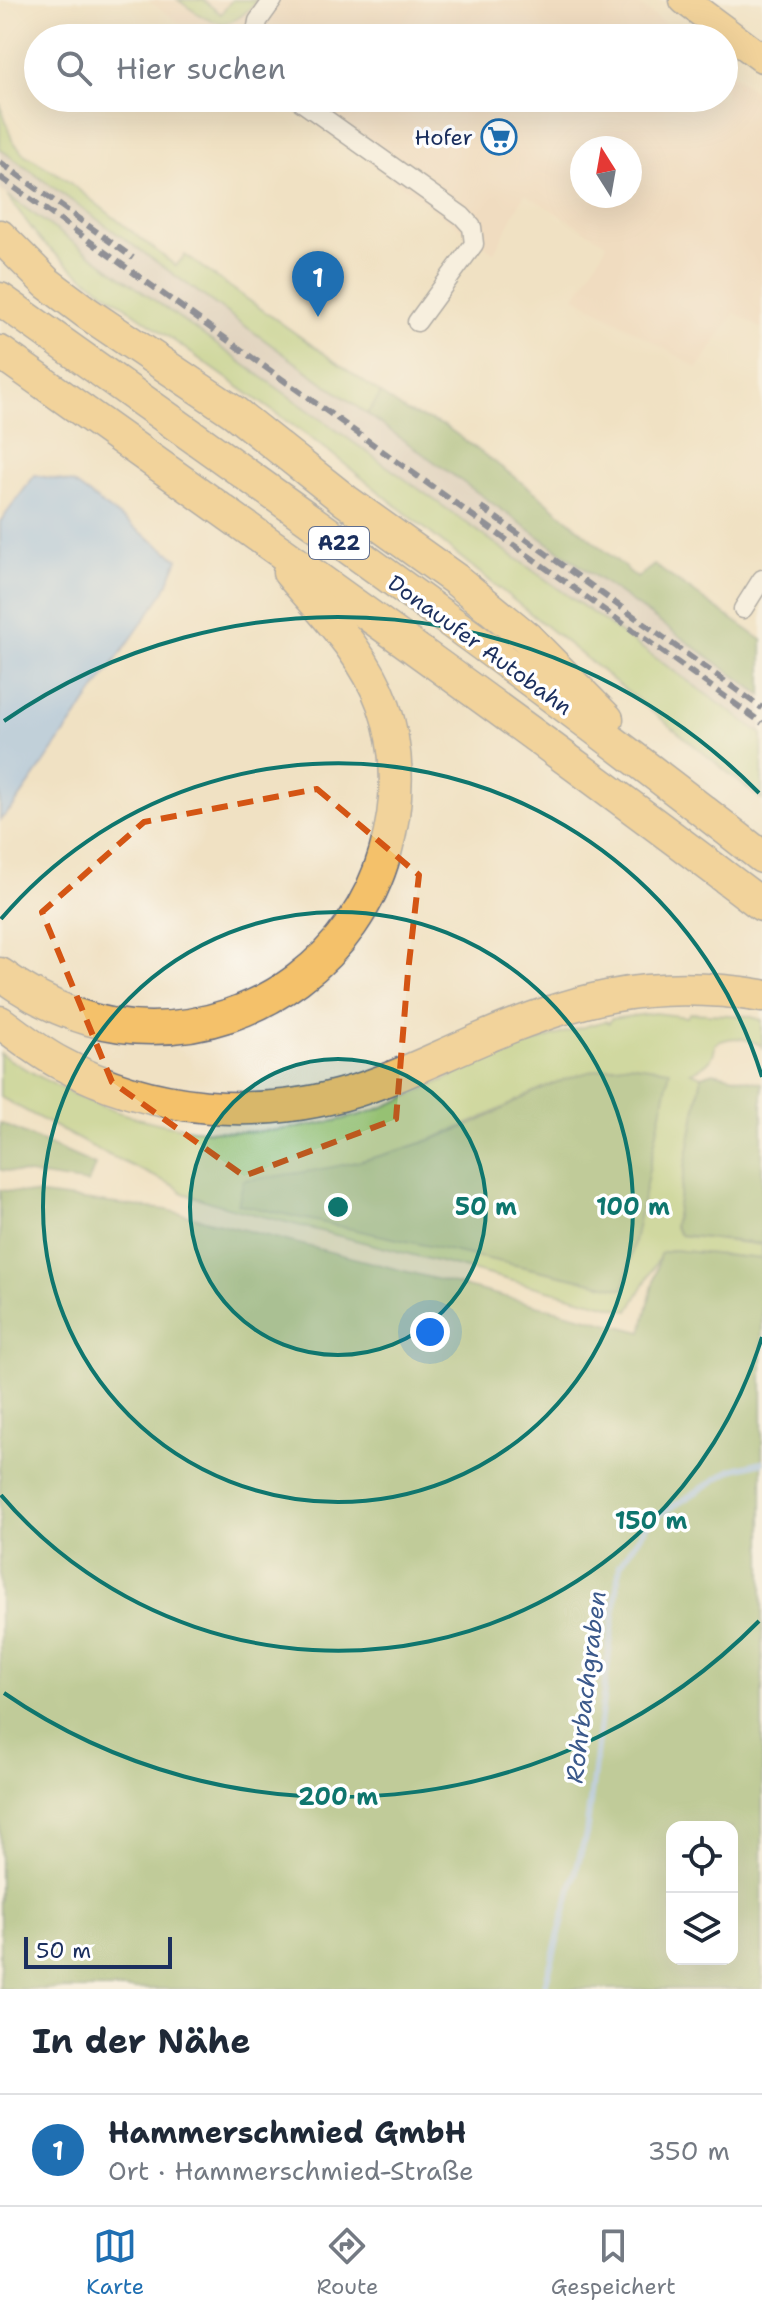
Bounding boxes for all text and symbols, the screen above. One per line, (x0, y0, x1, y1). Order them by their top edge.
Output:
search box (24, 24, 738, 112)
icon: search (52, 46, 96, 90)
text: Hier suchen (116, 48, 286, 89)
supermarket icon: Hofer (480, 118, 518, 156)
place label: Hofer (414, 123, 473, 152)
north arrow (570, 136, 642, 208)
pin: 1 (292, 251, 344, 317)
road number: A22 (309, 527, 369, 559)
street label: Donauufer Autobahn (382, 568, 578, 722)
text: 50 m (455, 1191, 517, 1223)
text: 100 m (596, 1191, 670, 1223)
centre of rings (324, 1193, 352, 1221)
your location (410, 1312, 450, 1352)
text: 150 m (615, 1505, 687, 1537)
water label: Rohrbachgraben (558, 1589, 614, 1785)
text: 200 m (298, 1781, 378, 1813)
map controls (666, 1821, 738, 1965)
button: locate (666, 1821, 738, 1893)
button: layers (666, 1893, 738, 1965)
scale bar (24, 1933, 172, 1969)
text: 50 m (36, 1936, 91, 1965)
text: In der Nähe (32, 2018, 251, 2064)
text: Hammerschmied GmbH (108, 2112, 466, 2153)
text: 1 (52, 2133, 64, 2168)
text: 350 m (647, 2133, 730, 2168)
text: Ort · Hammerschmied-Straße (108, 2153, 474, 2188)
tab: Karte (86, 2224, 144, 2301)
tab: Route (317, 2224, 378, 2301)
tab: Gespeichert (551, 2224, 676, 2301)

